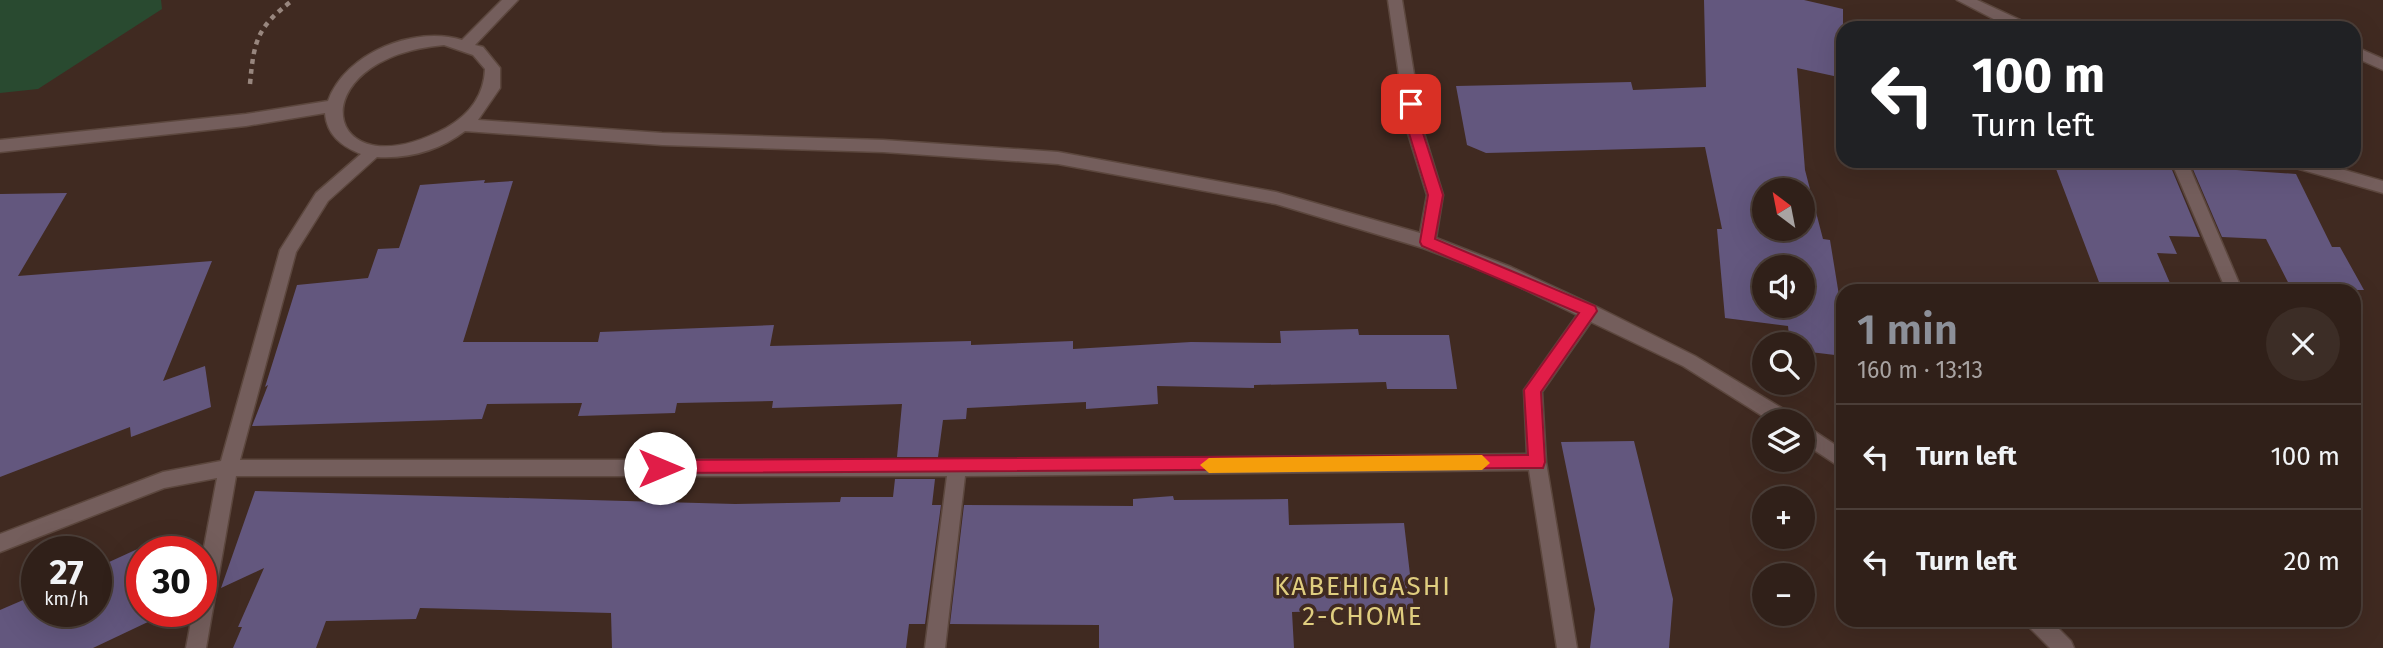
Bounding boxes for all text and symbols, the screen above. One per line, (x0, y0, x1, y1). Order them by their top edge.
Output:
text: 100 m (1972, 46, 2105, 105)
icon: left (1857, 49, 1948, 140)
pin (1381, 74, 1441, 134)
icon: arrive (1392, 85, 1430, 123)
text: Turn left (1972, 106, 2094, 144)
north arrow (1752, 178, 1815, 242)
map controls (1752, 178, 1815, 626)
button: sound (1752, 255, 1815, 318)
text: 1 min (1857, 305, 1958, 355)
button: close (2266, 307, 2340, 381)
button: search (1752, 332, 1815, 395)
text: 160 m · 13:13 (1857, 356, 1983, 384)
button: layers (1752, 409, 1815, 472)
position arrow (623, 431, 697, 505)
icon: left (1857, 438, 1895, 476)
text: Turn left (1916, 441, 2017, 472)
text: 100 m (2271, 441, 2340, 472)
button: + (1752, 486, 1815, 549)
speed limit sign: 30 (126, 536, 217, 627)
icon: left (1857, 543, 1895, 581)
text: Turn left (1916, 546, 2017, 577)
text: 20 m (2283, 546, 2340, 577)
text: 27 (49, 551, 84, 593)
button: − (1752, 563, 1815, 626)
district label: KABEHIGASHI 2-CHOME (1274, 571, 1452, 632)
text: km/h (44, 588, 89, 610)

